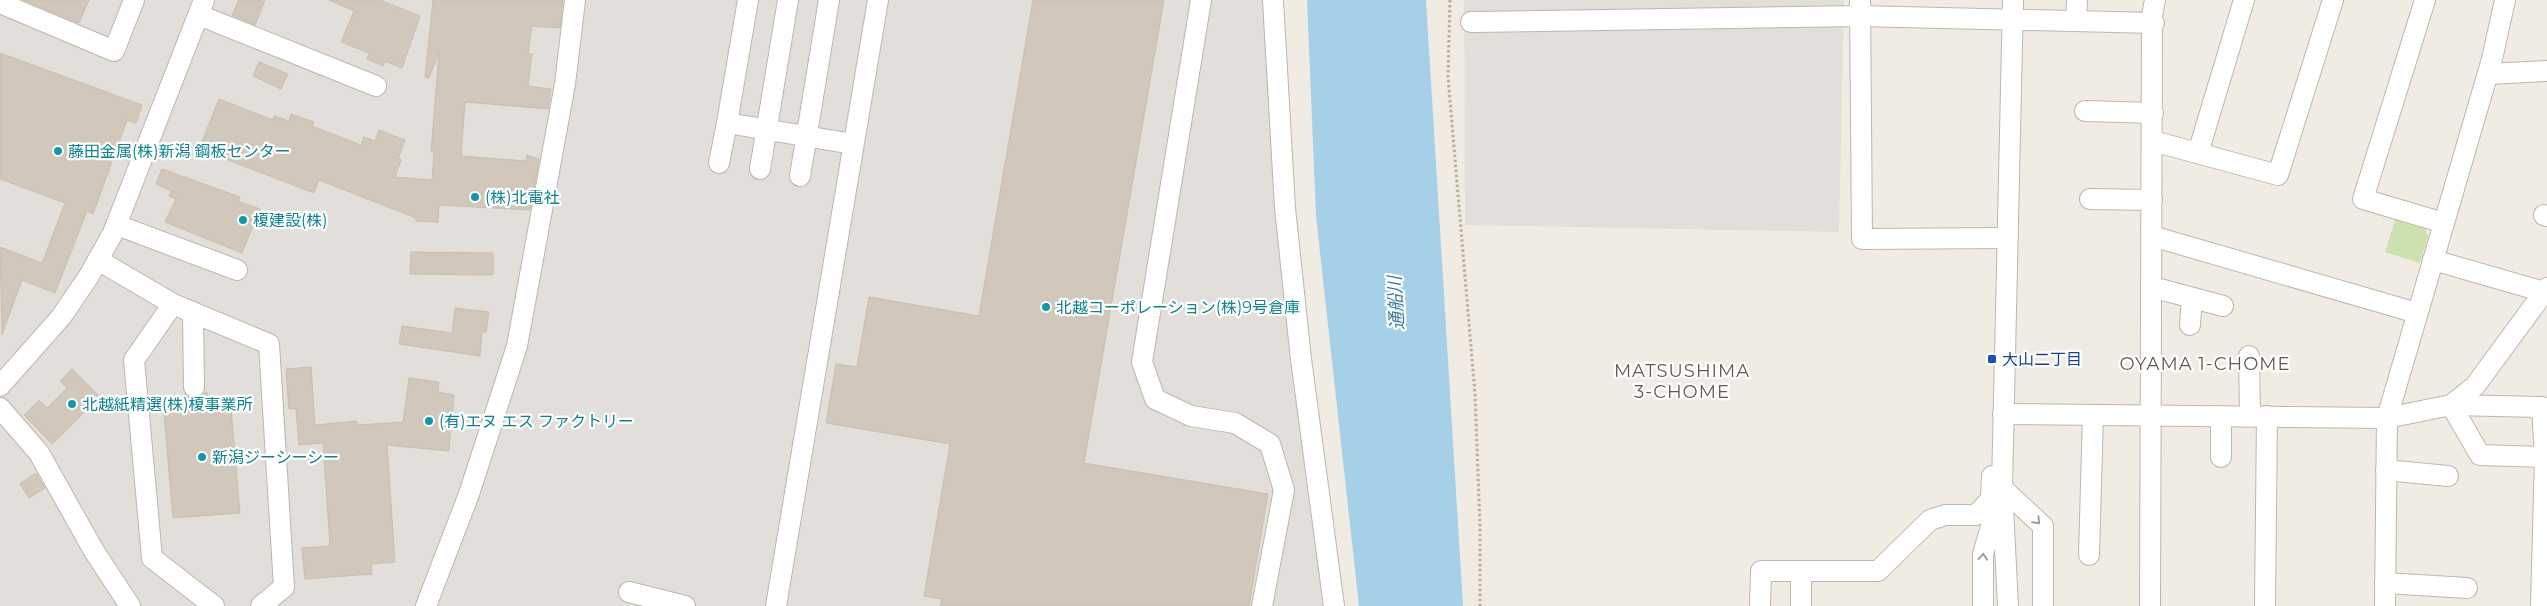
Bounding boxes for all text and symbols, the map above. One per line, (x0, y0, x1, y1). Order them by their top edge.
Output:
place label: 藤田金属(株)新潟 鋼板センター (68, 142, 291, 161)
marker: 藤田金属(株)新潟 鋼板センター (52, 145, 64, 157)
place label: (株)北電社 (485, 188, 560, 207)
marker: (株)北電社 (469, 191, 481, 203)
place label: 榎建設(株) (253, 211, 328, 230)
marker: 榎建設(株) (237, 214, 249, 226)
water label: 通船川 (1383, 273, 1408, 331)
place label: 北越コーポレーション(株)9号倉庫 (1056, 298, 1300, 317)
marker: 北越コーポレーション(株)9号倉庫 (1040, 301, 1052, 313)
place label: 大山二丁目 (2002, 350, 2082, 369)
marker: 大山二丁目 (1986, 353, 1998, 365)
district label: OYAMA 1-CHOME (2119, 353, 2291, 375)
district label: MATSUSHIMA 3-CHOME (1614, 360, 1750, 403)
place label: 北越紙精選(株)榎事業所 (82, 395, 253, 414)
marker: 北越紙精選(株)榎事業所 (66, 398, 78, 410)
place label: (有)エヌ エス ファクトリー (439, 412, 634, 431)
marker: (有)エヌ エス ファクトリー (423, 415, 435, 427)
place label: 新潟ジーシーシー (212, 448, 339, 467)
marker: 新潟ジーシーシー (196, 451, 208, 463)
one-way arrow (2031, 515, 2040, 524)
one-way arrow (1978, 553, 1989, 561)

